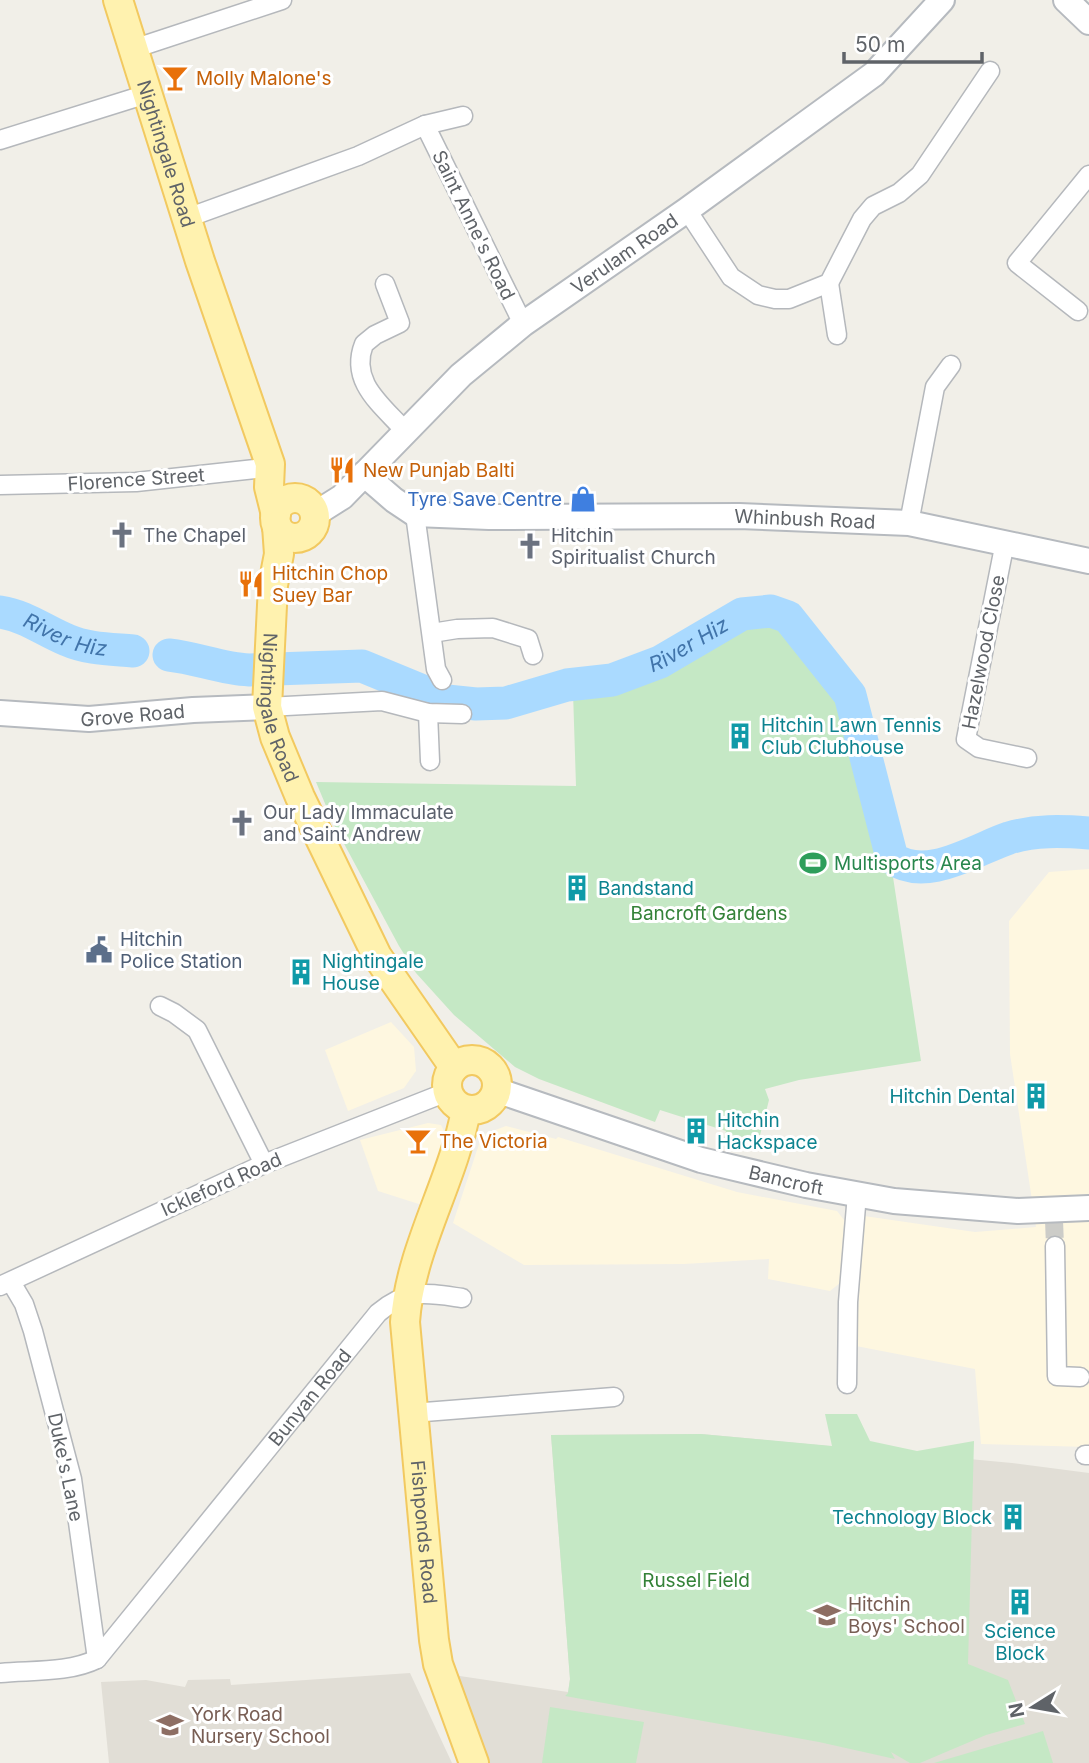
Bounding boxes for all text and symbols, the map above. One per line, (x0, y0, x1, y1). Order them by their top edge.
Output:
scale bar (844, 21, 982, 65)
text: 50 m (855, 32, 905, 57)
bar icon: Molly Malone's (160, 63, 190, 93)
place label: Molly Malone's (196, 67, 331, 90)
street label: Nightingale Road (132, 77, 200, 230)
street label: Saint Anne's Road (427, 147, 520, 304)
street label: Verulam Road (567, 209, 682, 299)
restaurant icon: New Punjab Balti (327, 455, 357, 485)
place label: New Punjab Balti (363, 459, 515, 482)
street label: Florence Street (67, 463, 205, 496)
shop icon: Tyre Save Centre (568, 484, 598, 514)
place label: Tyre Save Centre (407, 488, 562, 511)
street label: Whinbush Road (734, 505, 876, 534)
church icon: The Chapel (107, 520, 137, 550)
place label: The Chapel (143, 524, 246, 547)
place label: Hitchin Spiritualist Church (551, 524, 716, 569)
church icon: Hitchin Spiritualist Church (515, 531, 545, 561)
place label: Hitchin Chop Suey Bar (272, 562, 388, 607)
restaurant icon: Hitchin Chop Suey Bar (236, 569, 266, 599)
street label: Hazelwood Close (957, 573, 1010, 731)
water label: River Hiz (20, 607, 109, 661)
water label: River Hiz (645, 612, 733, 677)
street label: Nightingale Road (255, 632, 304, 786)
street label: Grove Road (80, 700, 186, 731)
place label: Hitchin Lawn Tennis Club Clubhouse (761, 714, 941, 759)
building icon: Hitchin Lawn Tennis Club Clubhouse (725, 721, 755, 751)
place label: Our Lady Immaculate and Saint Andrew (263, 801, 454, 846)
church icon: Our Lady Immaculate and Saint Andrew (227, 808, 257, 838)
sports icon: Multisports Area (798, 848, 828, 878)
place label: Multisports Area (834, 852, 982, 875)
building icon: Bandstand (562, 873, 592, 903)
place label: Bandstand (598, 877, 694, 900)
park label: Bancroft Gardens (630, 902, 788, 925)
place label: Hitchin Police Station (120, 928, 243, 973)
public building icon: Hitchin Police Station (84, 935, 114, 965)
place label: Nightingale House (322, 950, 424, 995)
building icon: Nightingale House (286, 957, 316, 987)
building icon: Hitchin Dental (1021, 1081, 1051, 1111)
place label: Hitchin Dental (889, 1085, 1015, 1108)
place label: Hitchin Hackspace (717, 1109, 818, 1154)
building icon: Hitchin Hackspace (681, 1116, 711, 1146)
bar icon: The Victoria (403, 1126, 433, 1156)
place label: The Victoria (439, 1130, 548, 1153)
street label: Ickleford Road (157, 1148, 285, 1221)
street label: Bancroft (746, 1161, 825, 1200)
street label: Bunyan Road (264, 1344, 356, 1451)
street label: Duke's Lane (43, 1411, 88, 1524)
street label: Fishponds Road (406, 1459, 442, 1605)
building icon: Technology Block (998, 1502, 1028, 1532)
place label: Technology Block (832, 1506, 993, 1529)
park label: Russel Field (642, 1569, 750, 1592)
building icon: Science Block (1005, 1587, 1035, 1617)
place label: Hitchin Boys' School (848, 1593, 965, 1638)
school or university icon: Hitchin Boys' School (812, 1600, 842, 1630)
place label: Science Block (984, 1620, 1056, 1665)
north arrow (998, 1672, 1068, 1742)
text: N (1004, 1701, 1029, 1719)
place label: York Road Nursery School (191, 1703, 330, 1748)
school or university icon: York Road Nursery School (155, 1710, 185, 1740)

